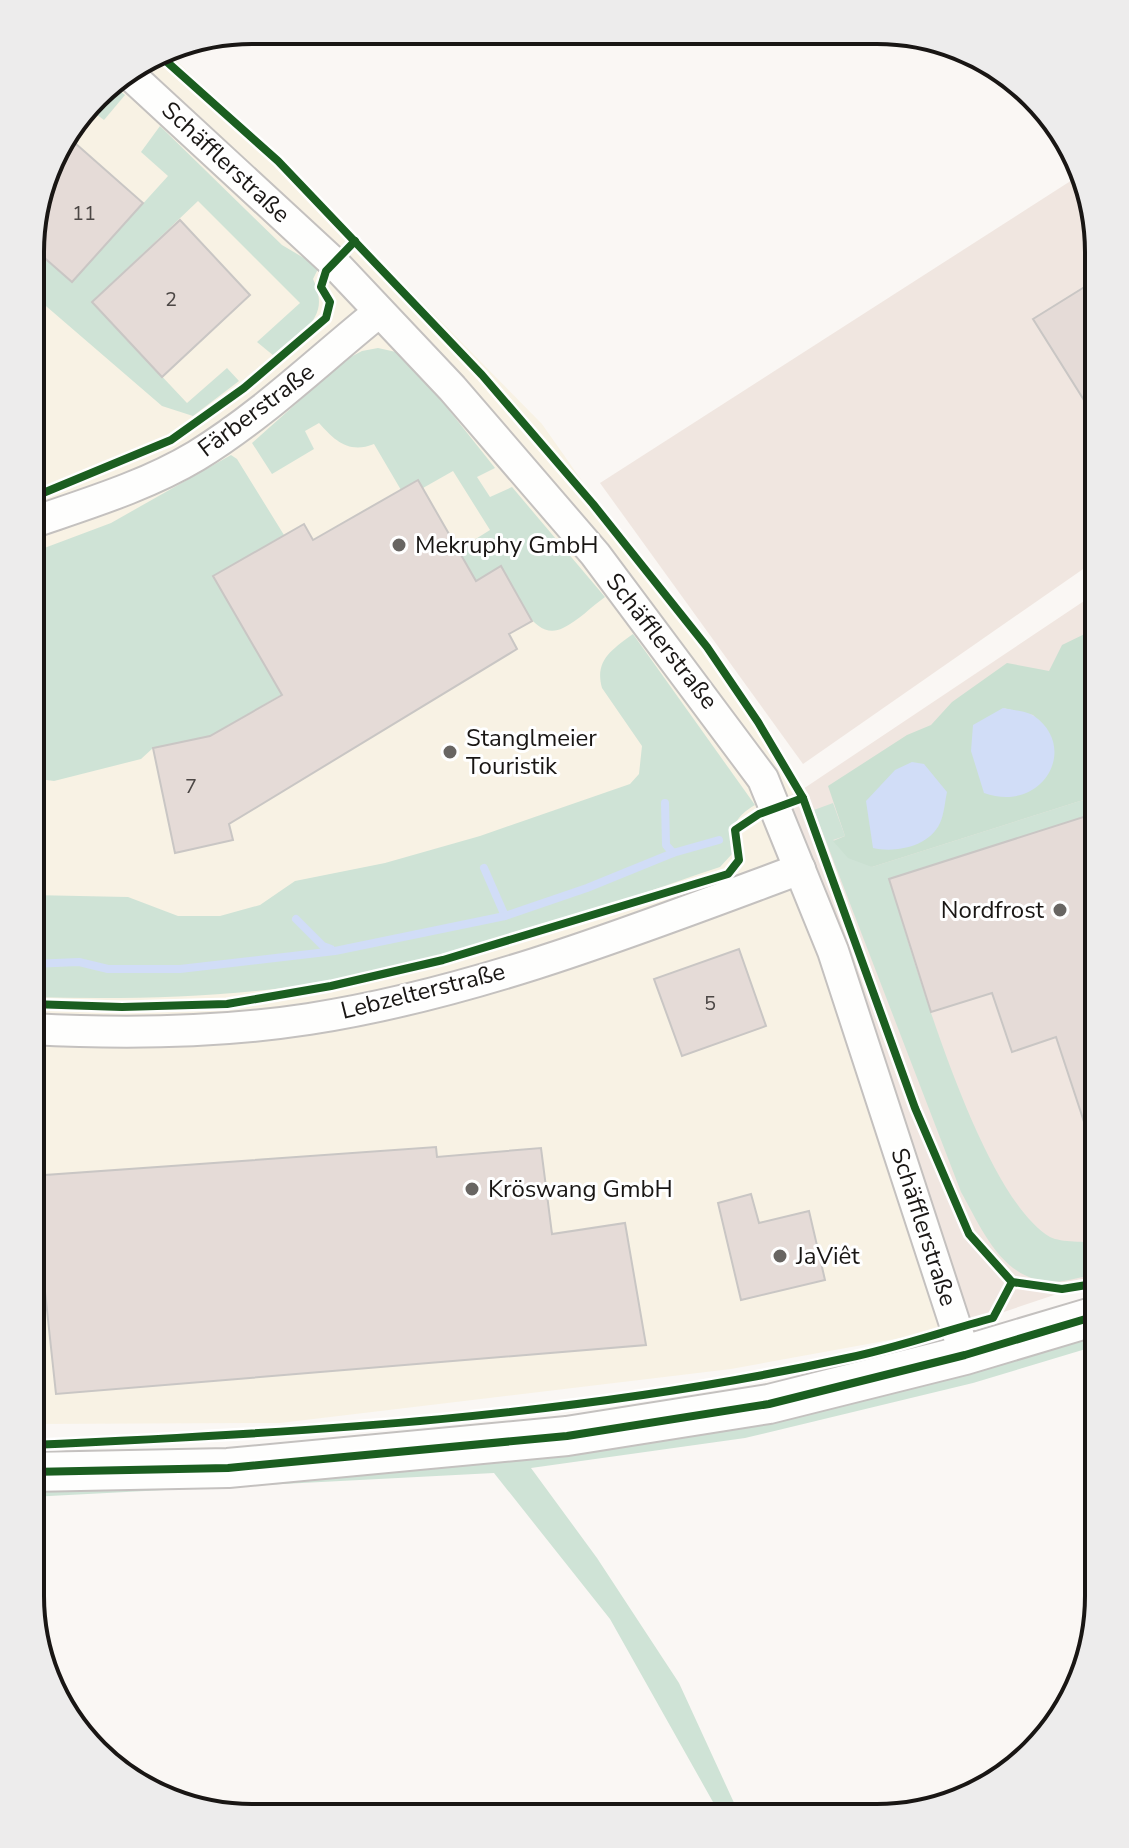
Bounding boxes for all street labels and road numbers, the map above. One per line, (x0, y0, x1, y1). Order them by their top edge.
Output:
street label: Schäfflerstraße (155, 94, 297, 230)
street label: Färberstraße (191, 356, 321, 464)
street label: Schäfflerstraße (599, 566, 725, 716)
street label: Lebzelterstraße (338, 955, 508, 1027)
street label: Schäfflerstraße (883, 1144, 965, 1310)

